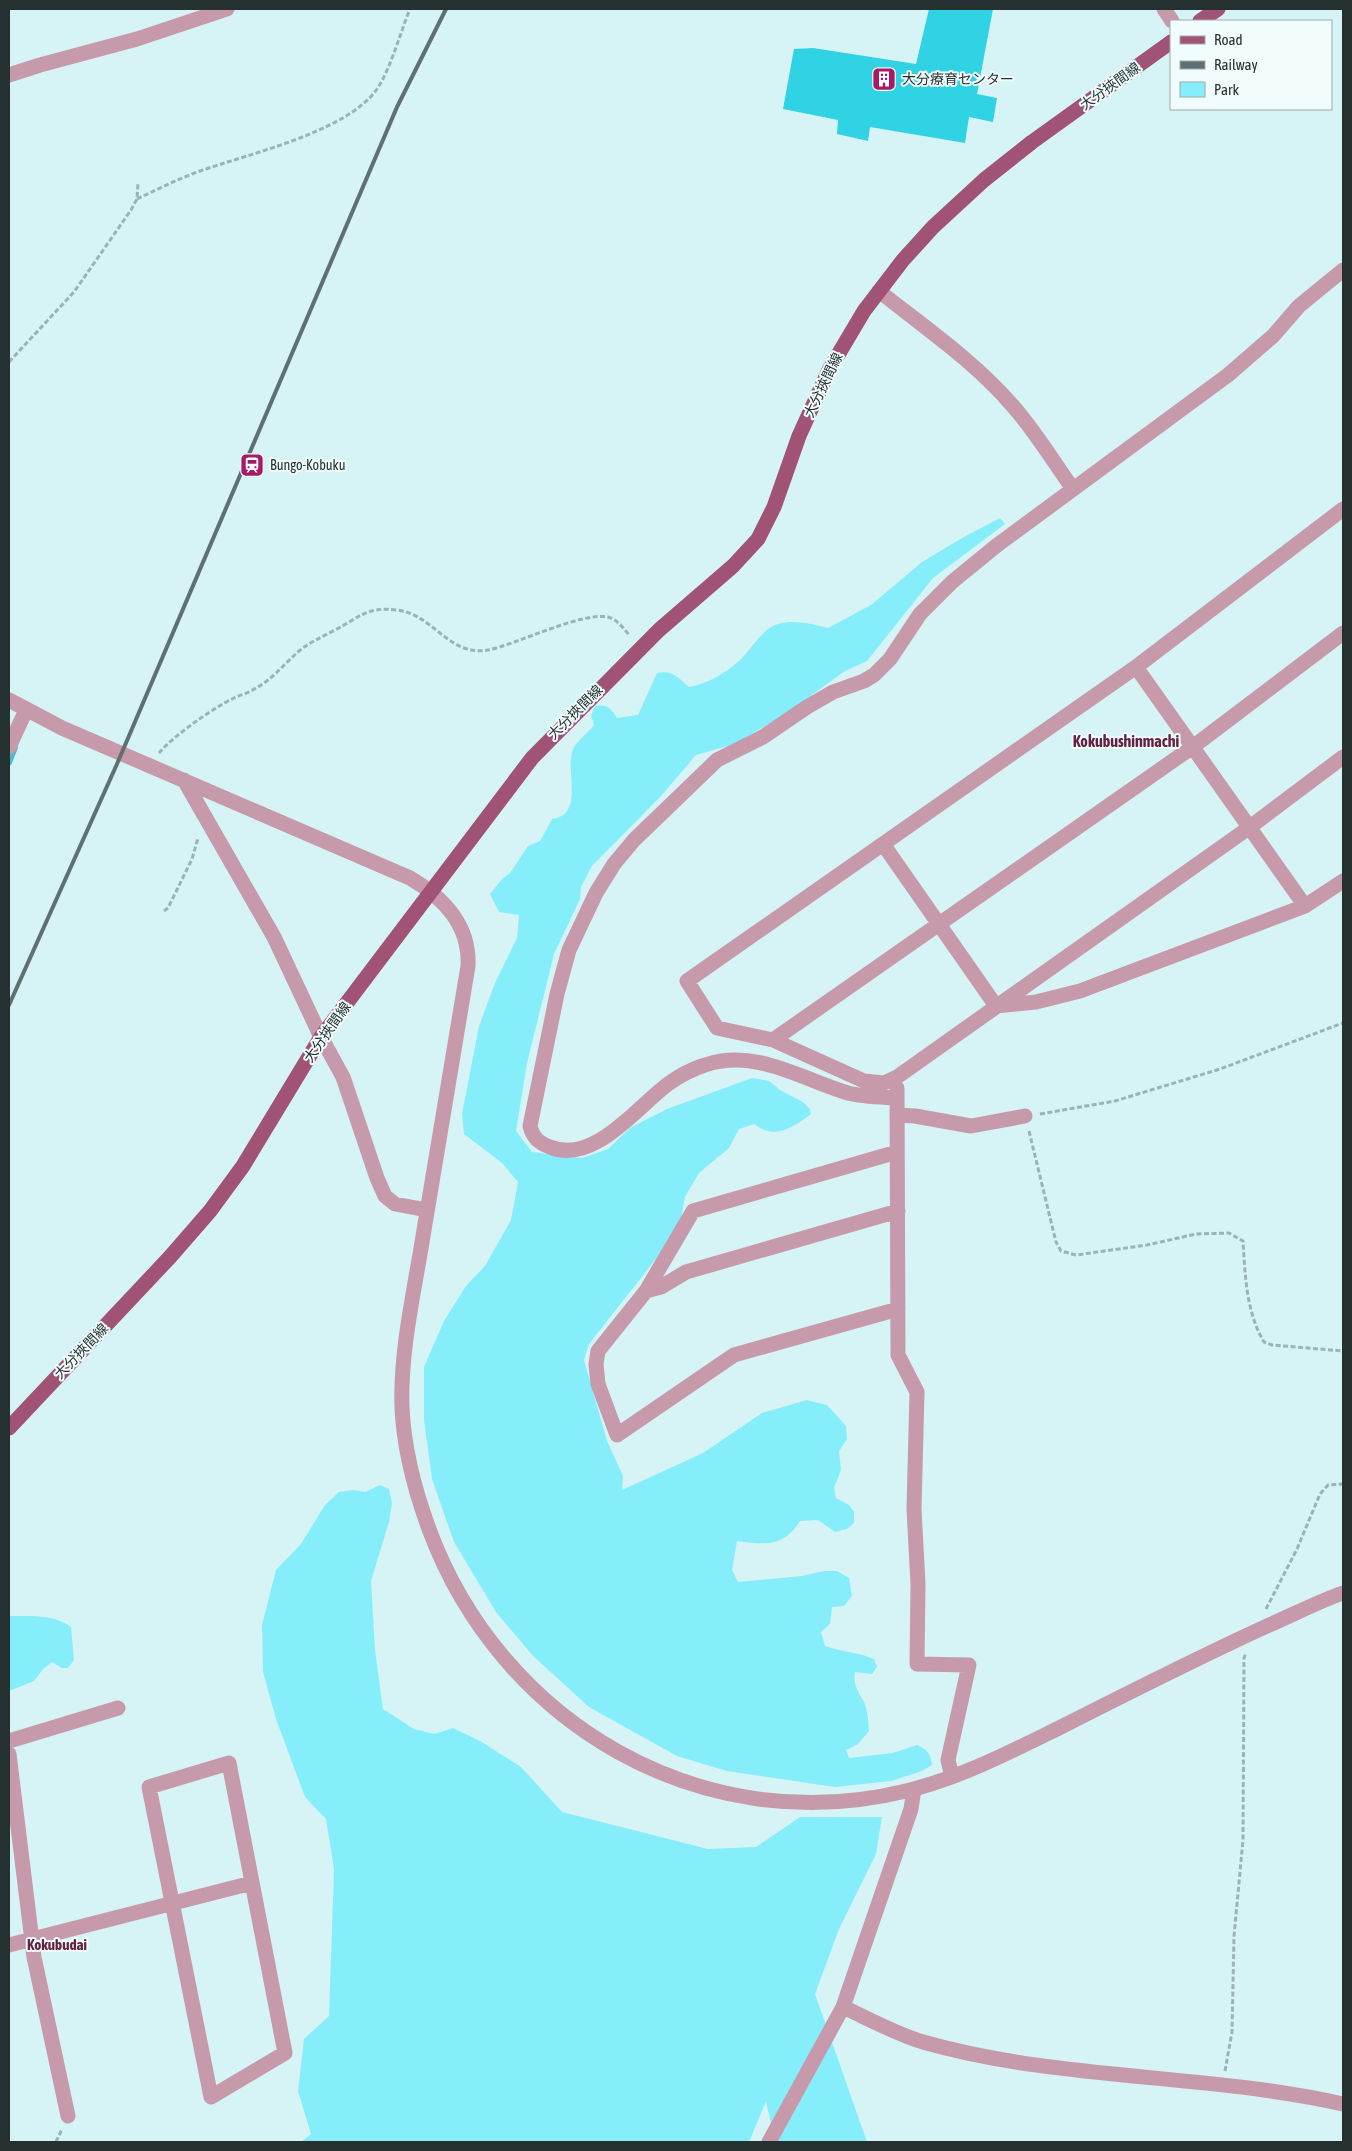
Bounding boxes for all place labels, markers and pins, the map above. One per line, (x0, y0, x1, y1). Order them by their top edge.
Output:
building icon: 大分療育センター (871, 66, 897, 92)
place label: 大分療育センター (902, 71, 1014, 87)
station icon: Bungo-Kobuku (239, 452, 265, 478)
place label: Bungo-Kobuku (270, 457, 346, 473)

